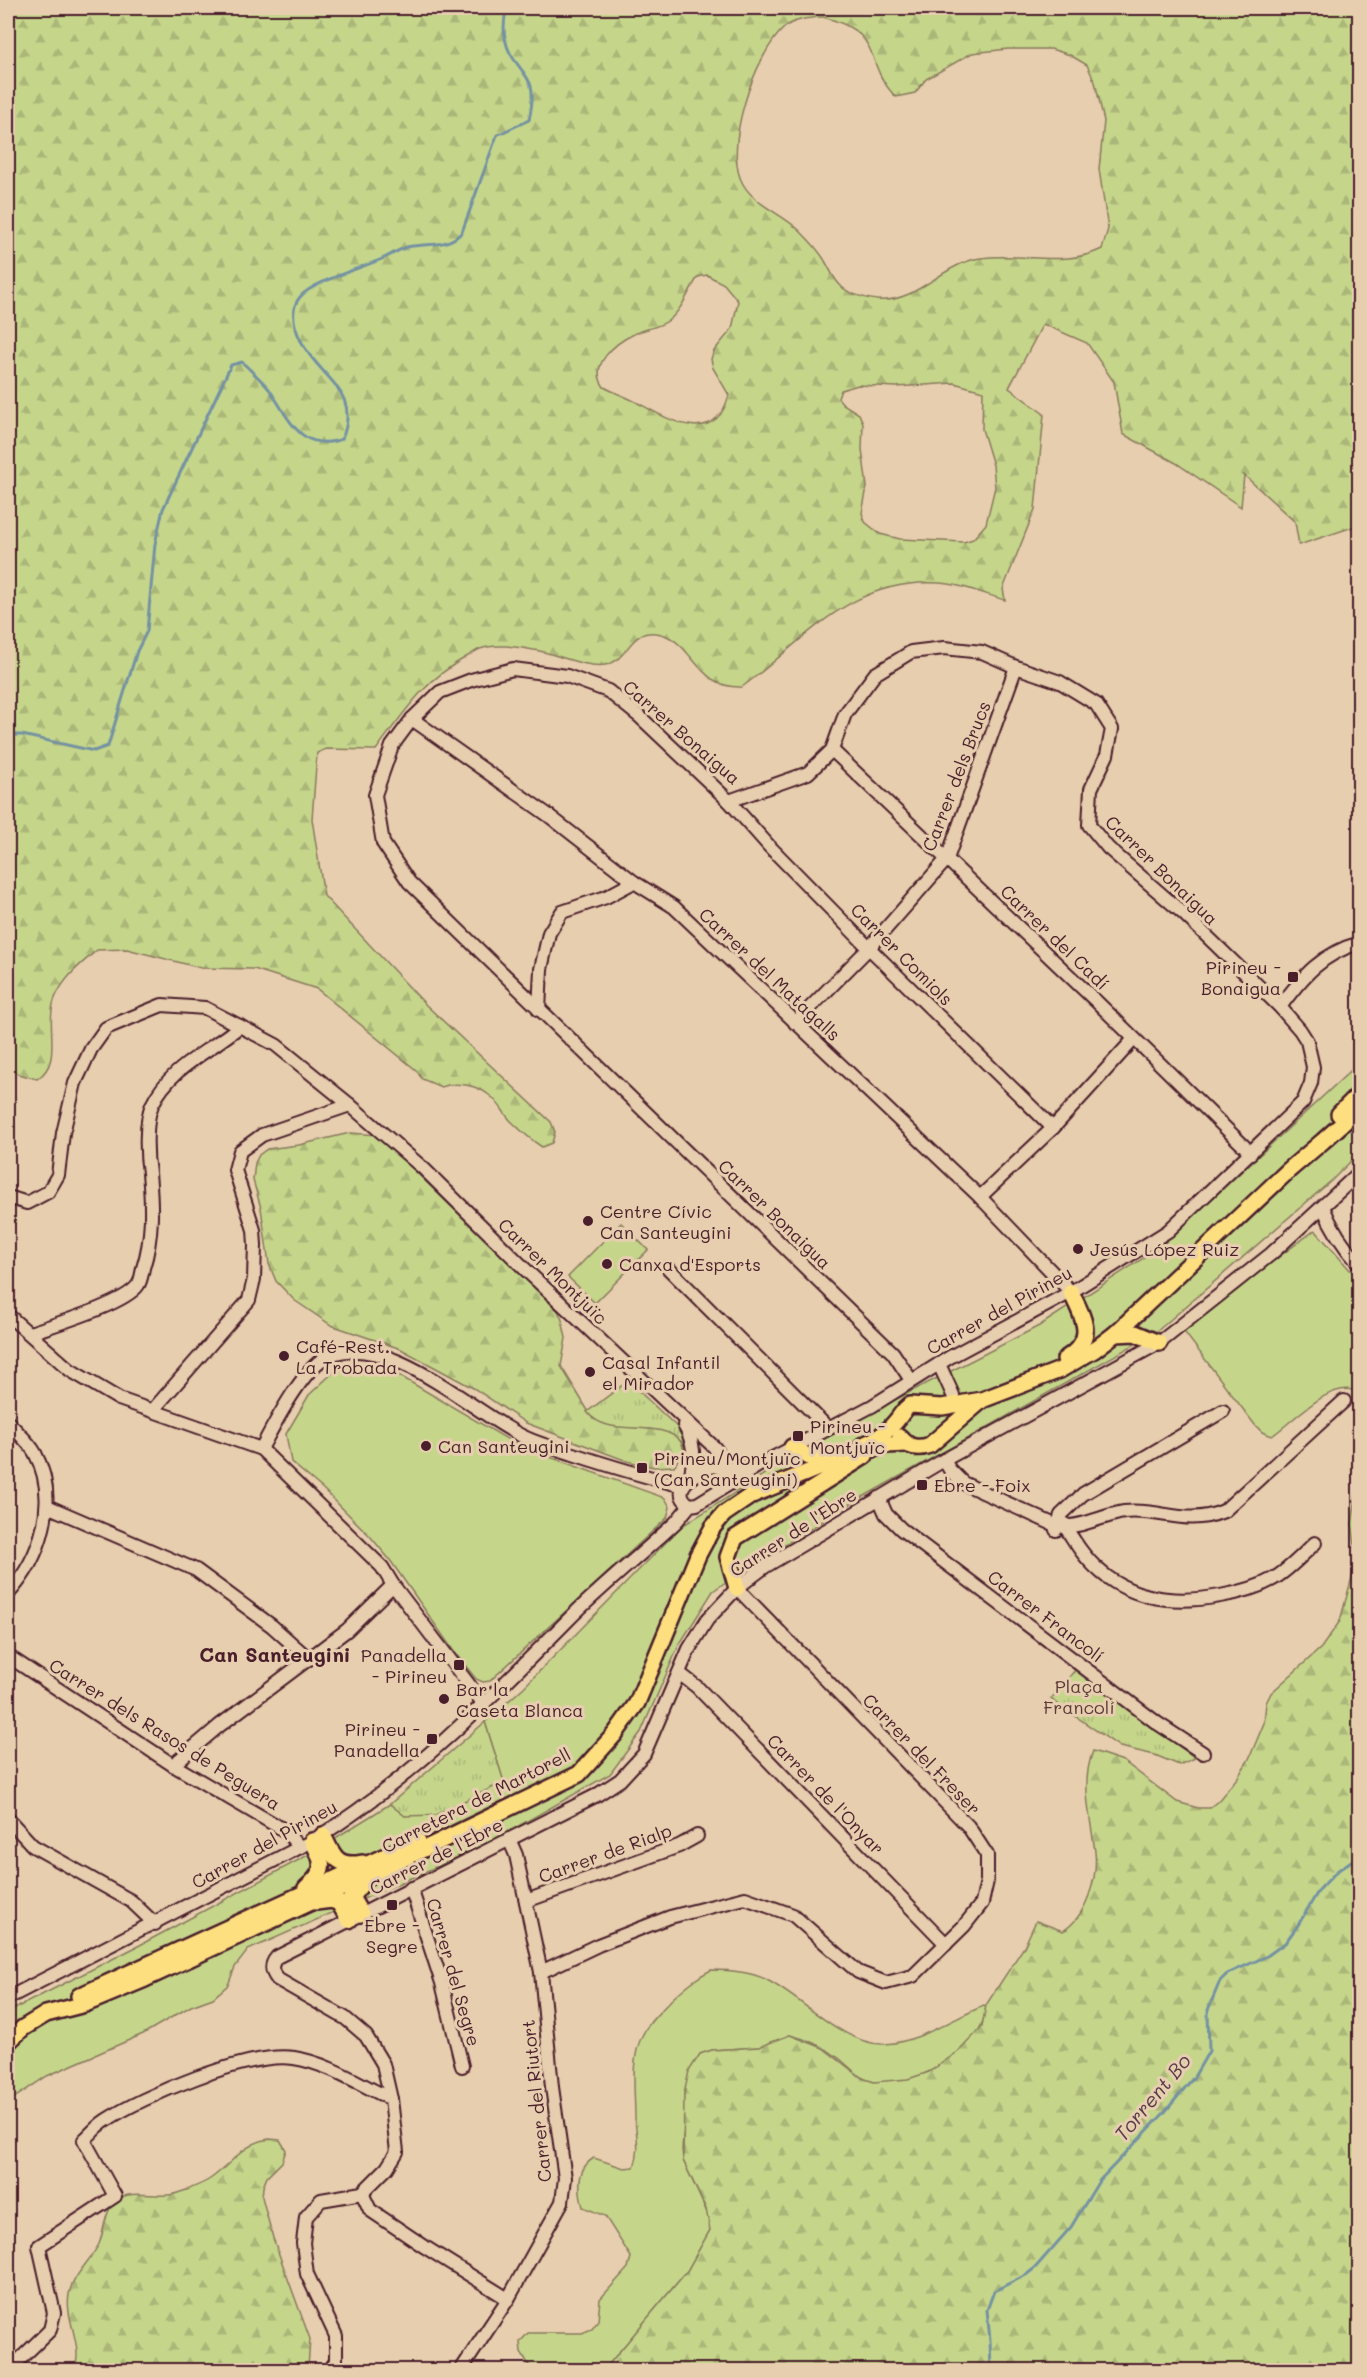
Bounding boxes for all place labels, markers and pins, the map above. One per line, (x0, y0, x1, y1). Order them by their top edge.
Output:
place label: Pirineu - Bonaigua (1201, 955, 1281, 1000)
marker: Pirineu - Bonaigua (1286, 970, 1300, 984)
place label: Centre Cívic Can Santeugini (600, 1199, 731, 1244)
marker: Centre Cívic Can Santeugini (581, 1214, 595, 1228)
place label: Jesús López Ruiz (1090, 1237, 1239, 1261)
marker: Jesús López Ruiz (1071, 1242, 1085, 1256)
place label: Canxa d'Esports (619, 1252, 761, 1276)
marker: Canxa d'Esports (600, 1257, 614, 1271)
place label: Café-Rest. La Trobada (296, 1334, 397, 1379)
marker: Café-Rest. La Trobada (277, 1349, 291, 1363)
place label: Casal Infantil el Mirador (602, 1350, 720, 1395)
marker: Casal Infantil el Mirador (583, 1365, 597, 1379)
place label: Pirineu - Montjuïc (810, 1414, 885, 1459)
marker: Pirineu - Montjuïc (791, 1429, 805, 1443)
place label: Can Santeugini (438, 1434, 569, 1458)
marker: Can Santeugini (419, 1439, 433, 1453)
place label: Pirineu/Montjuïc (Can Santeugini) (654, 1446, 801, 1491)
marker: Pirineu/Montjuïc (Can Santeugini) (635, 1461, 649, 1475)
place label: Ebre - Foix (934, 1473, 1030, 1497)
marker: Ebre - Foix (915, 1478, 929, 1492)
place label: Panadella - Pirineu (361, 1643, 447, 1688)
marker: Panadella - Pirineu (452, 1658, 466, 1672)
place label: Bar la Caseta Blanca (456, 1677, 584, 1722)
marker: Bar la Caseta Blanca (437, 1692, 451, 1706)
place label: Pirineu - Panadella (334, 1717, 420, 1762)
marker: Pirineu - Panadella (425, 1732, 439, 1746)
marker: Ebre - Segre (385, 1898, 399, 1912)
place label: Ebre - Segre (364, 1913, 420, 1958)

